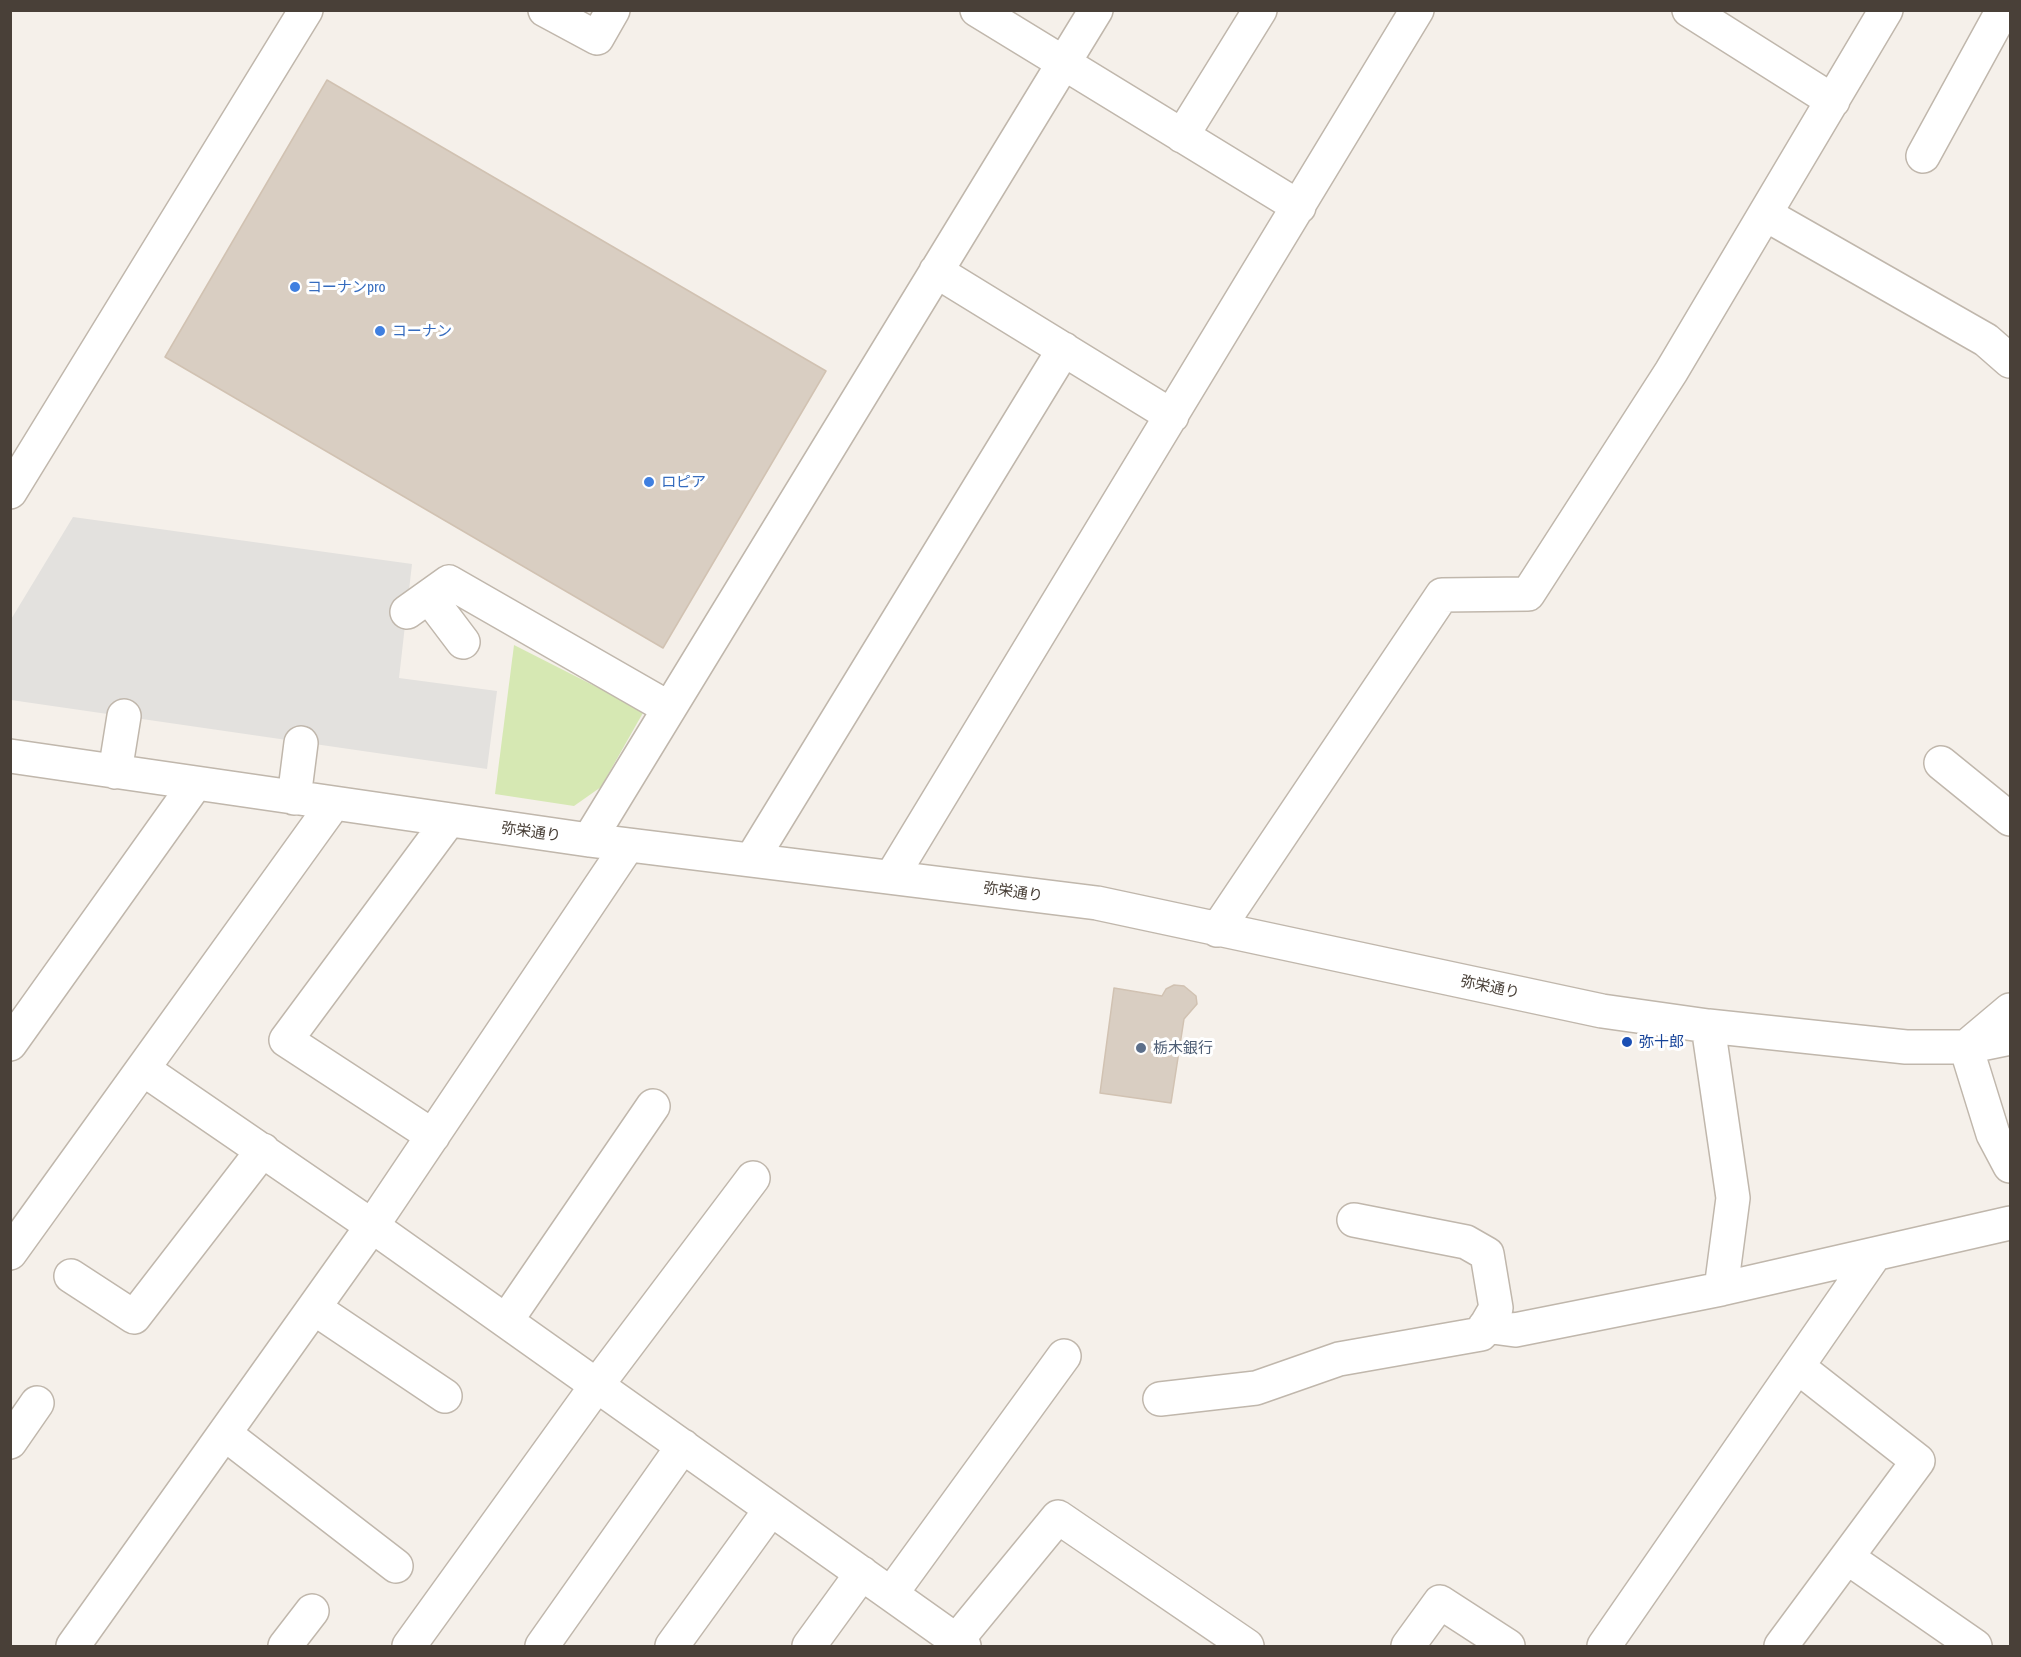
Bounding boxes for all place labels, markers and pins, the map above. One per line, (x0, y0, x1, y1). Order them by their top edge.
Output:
place label: コーナンpro (307, 278, 386, 296)
marker: コーナンpro (288, 280, 302, 294)
place label: コーナン (392, 322, 452, 340)
marker: コーナン (373, 324, 387, 338)
place label: ロピア (661, 473, 706, 491)
marker: ロピア (642, 475, 656, 489)
place label: 弥十郎 (1639, 1033, 1684, 1051)
marker: 弥十郎 (1620, 1035, 1634, 1049)
place label: 栃木銀行 (1153, 1039, 1213, 1057)
marker: 栃木銀行 (1134, 1041, 1148, 1055)

